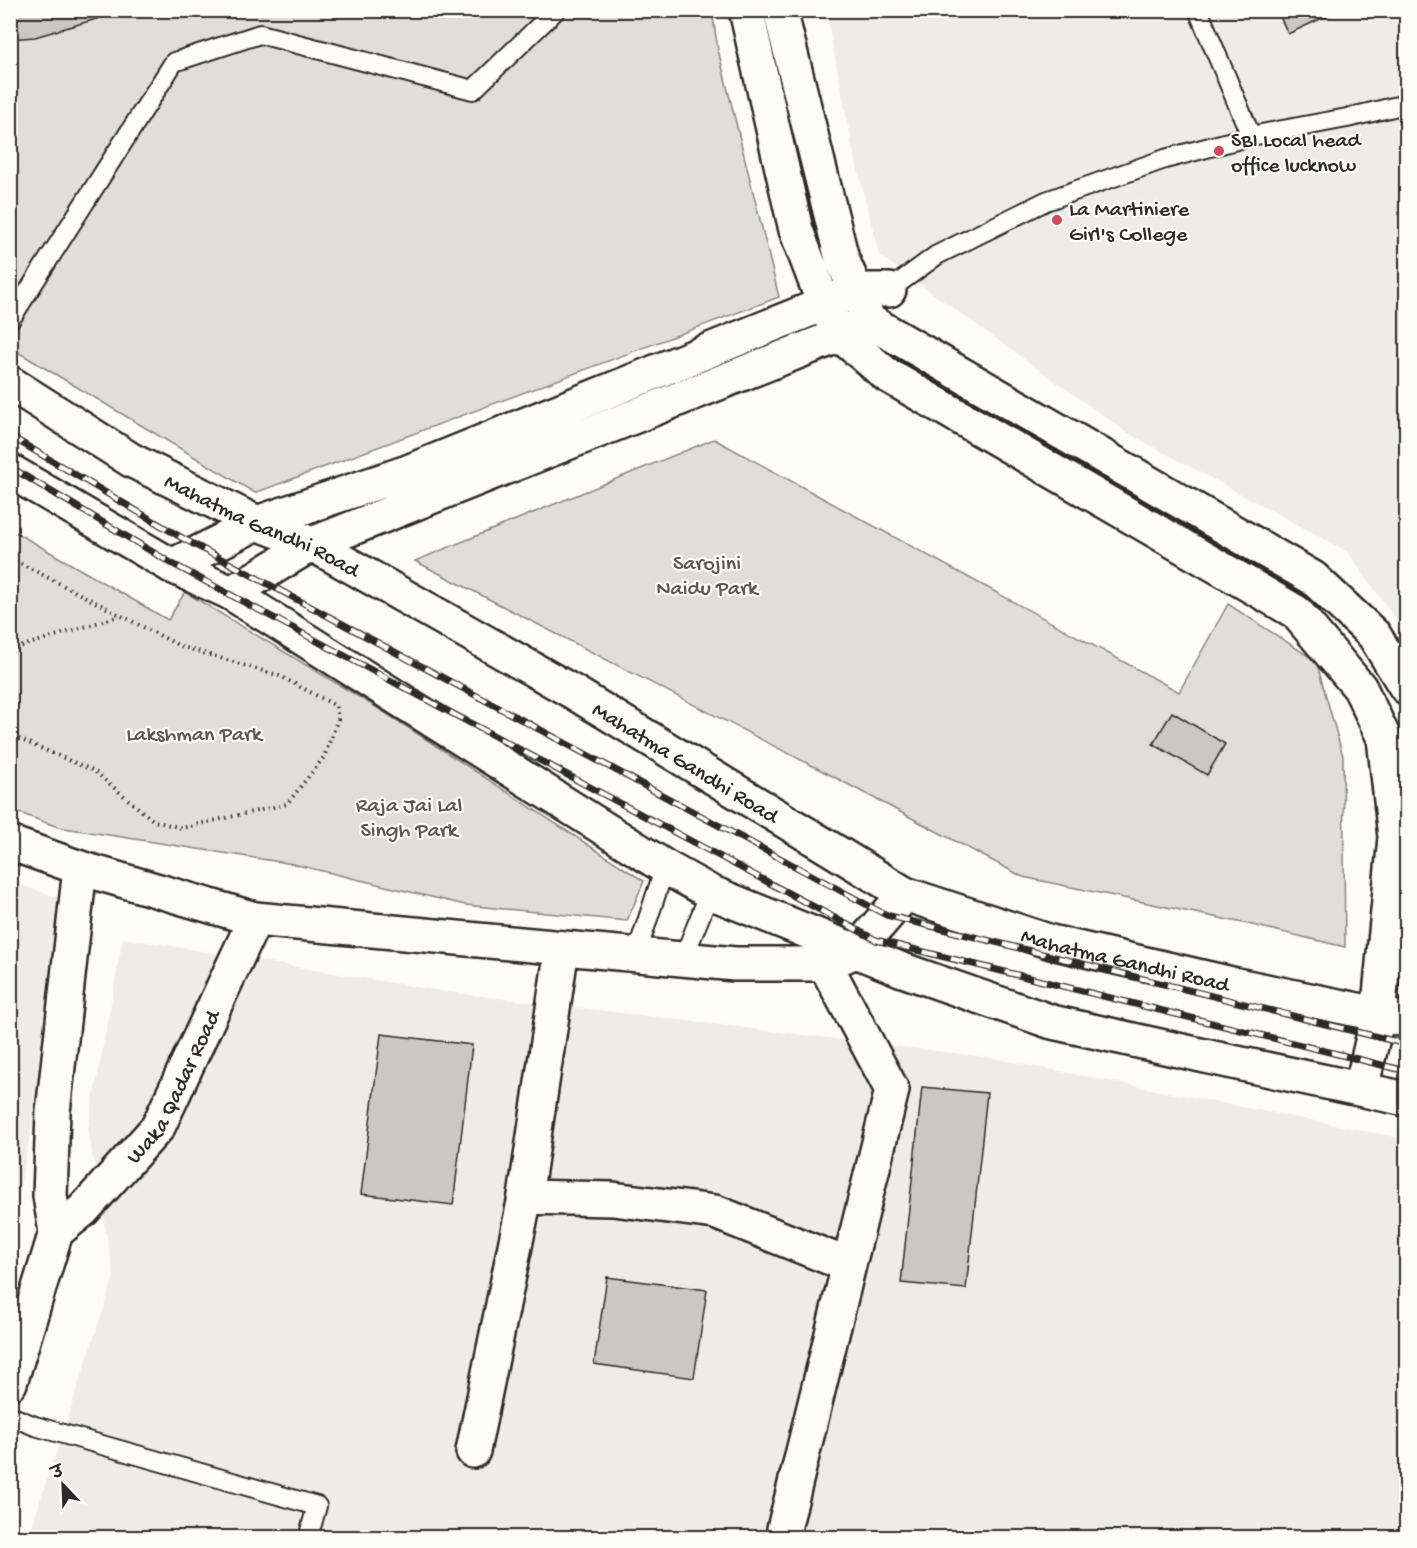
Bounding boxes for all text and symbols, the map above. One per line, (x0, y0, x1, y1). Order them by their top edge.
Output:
place label: SBI Local head office lucknow (1231, 129, 1363, 180)
marker: SBI Local head office lucknow (1212, 144, 1226, 158)
place label: La Martiniere Girl's College (1069, 198, 1190, 249)
marker: La Martiniere Girl's College (1050, 213, 1064, 227)
street label: Mahatma Gandhi Road (159, 470, 365, 586)
park label: Sarojini Naidu Park (656, 552, 760, 603)
street label: Mahatma Gandhi Road (587, 698, 784, 832)
park label: Lakshman Park (126, 723, 264, 749)
park label: Raja Jai Lal Singh Park (356, 794, 462, 845)
street label: Mahatma Gandhi Road (1017, 924, 1233, 1000)
street label: Waka Qadar Road (122, 1005, 228, 1171)
north arrow (33, 1455, 93, 1515)
text: उ (48, 1463, 68, 1486)

